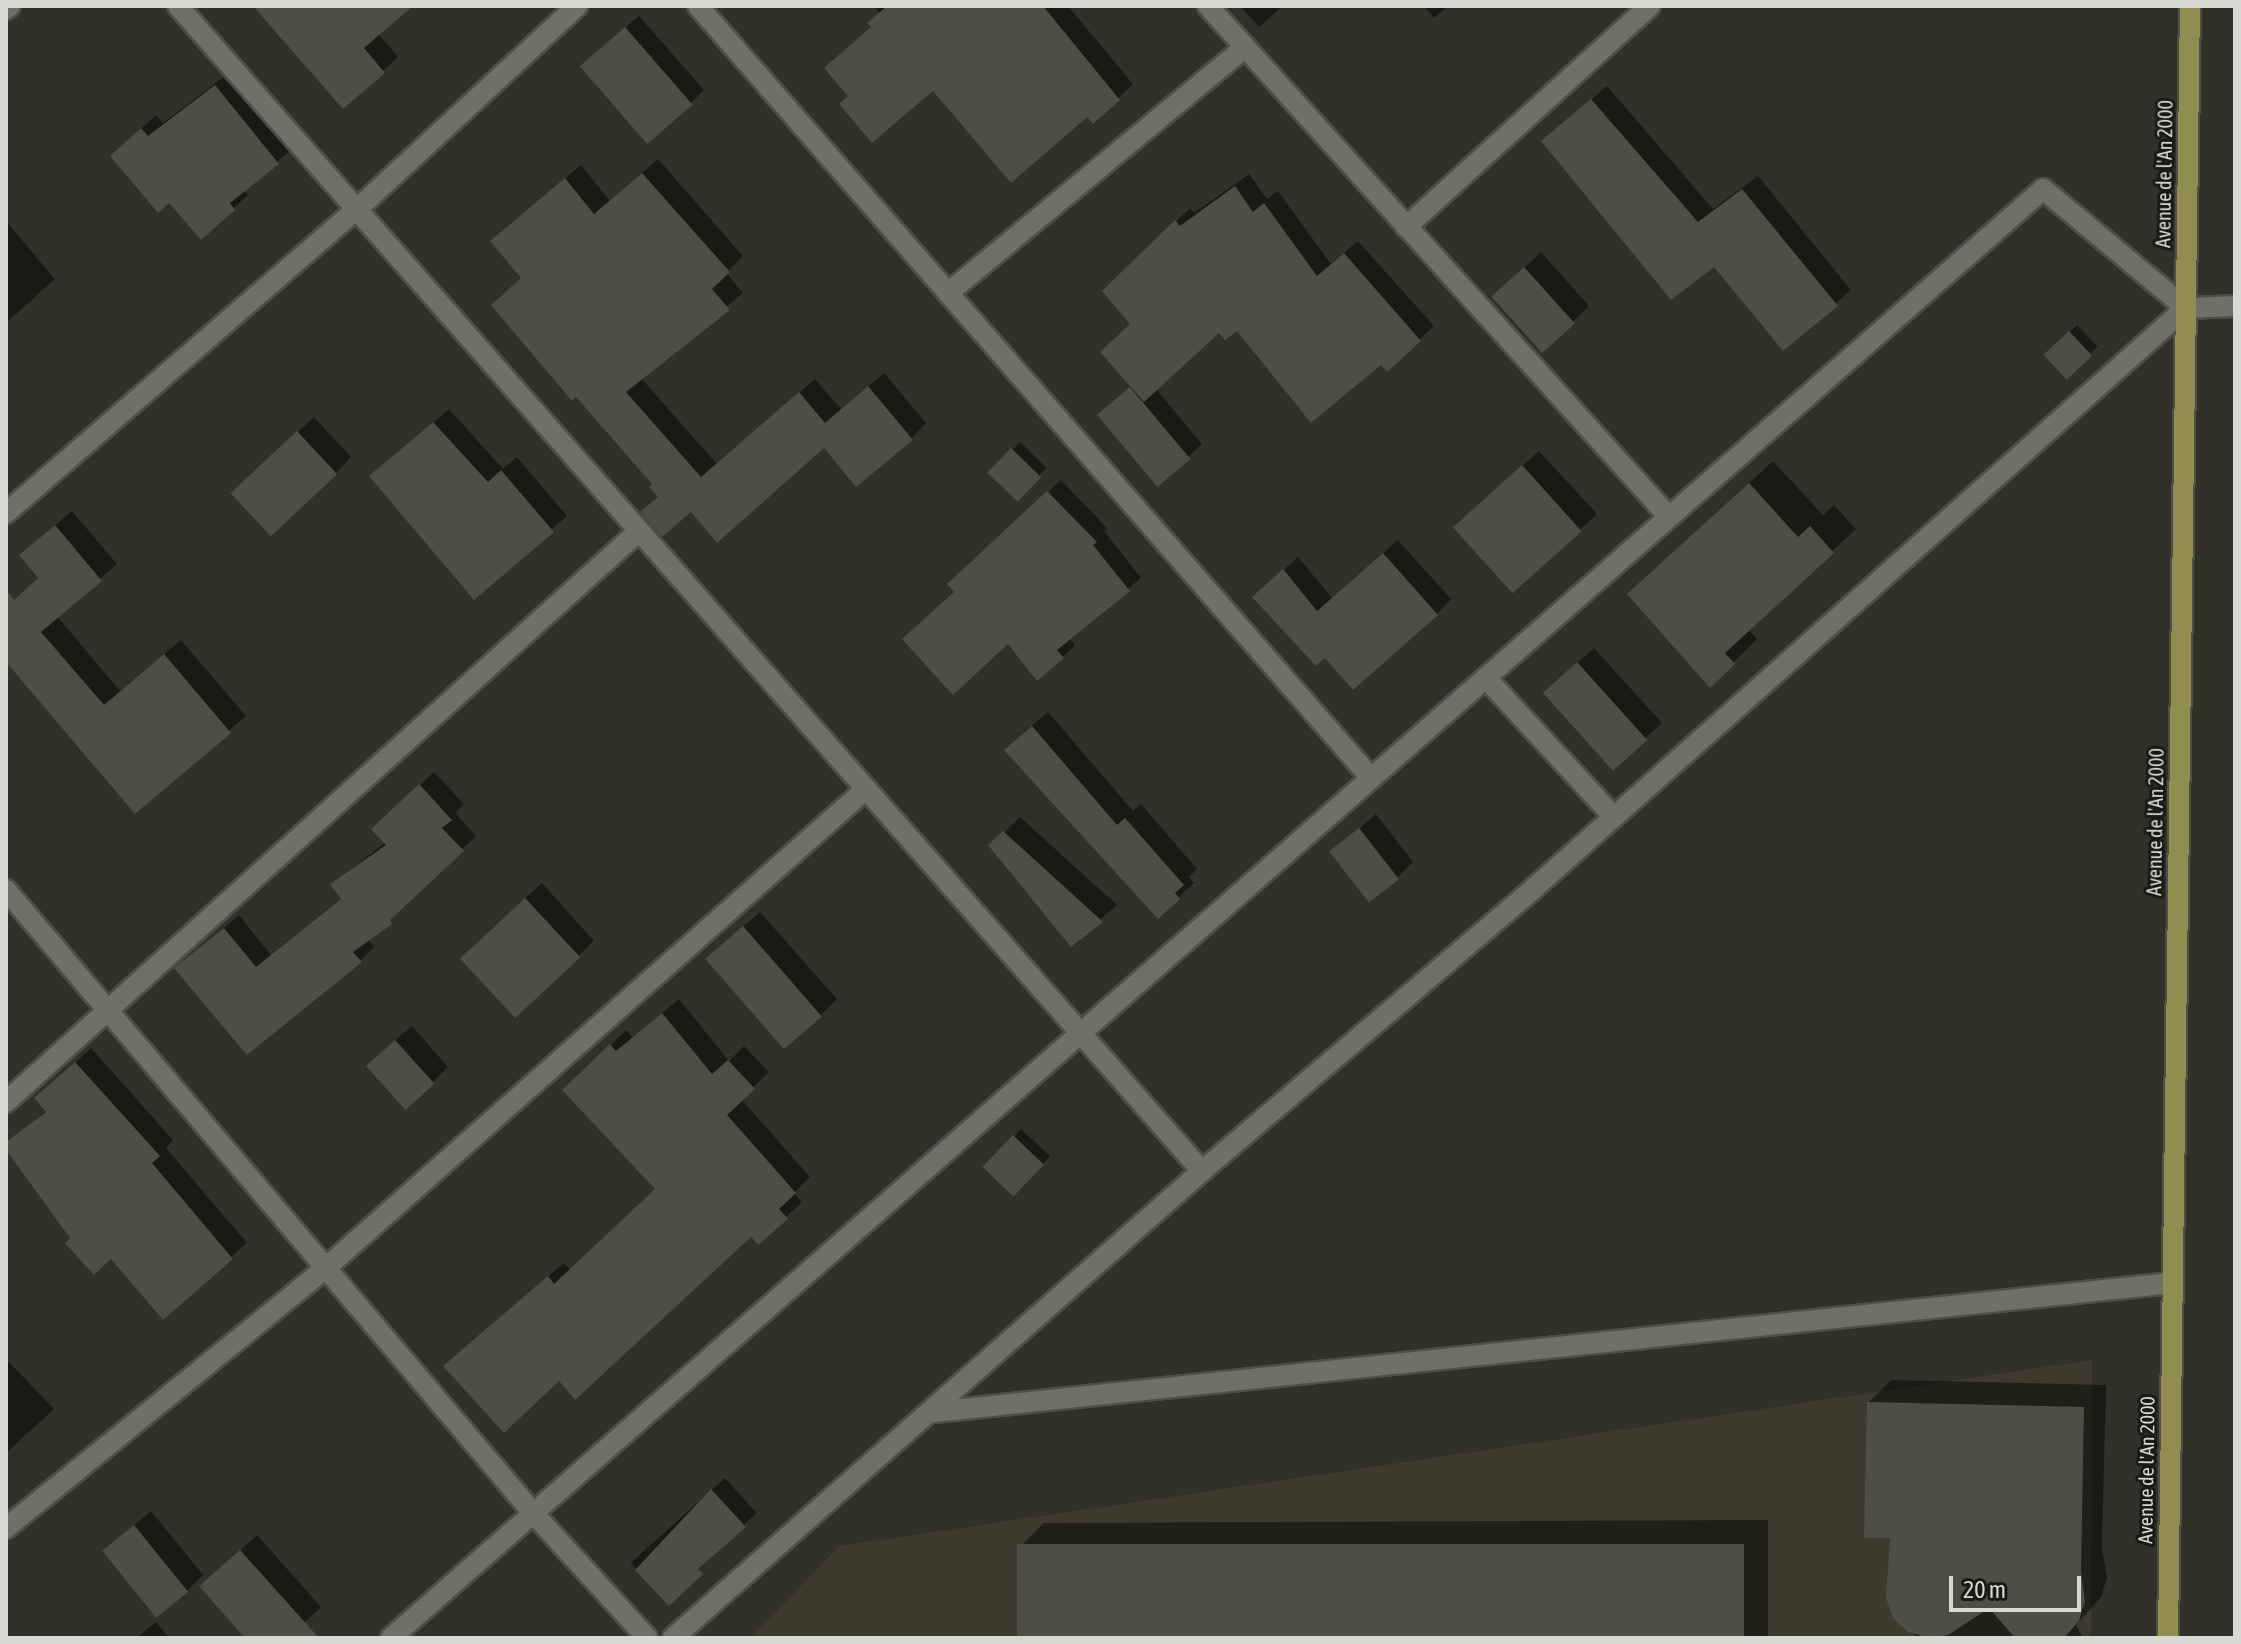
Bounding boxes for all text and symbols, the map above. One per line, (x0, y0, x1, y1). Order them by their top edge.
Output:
street label: Avenue de l'An 2000 (2151, 100, 2177, 248)
street label: Avenue de l'An 2000 (2142, 748, 2168, 896)
street label: Avenue de l'An 2000 (2133, 1396, 2159, 1544)
scale bar (1953, 1560, 2085, 1610)
text: 20 m (1963, 1576, 2006, 1603)

